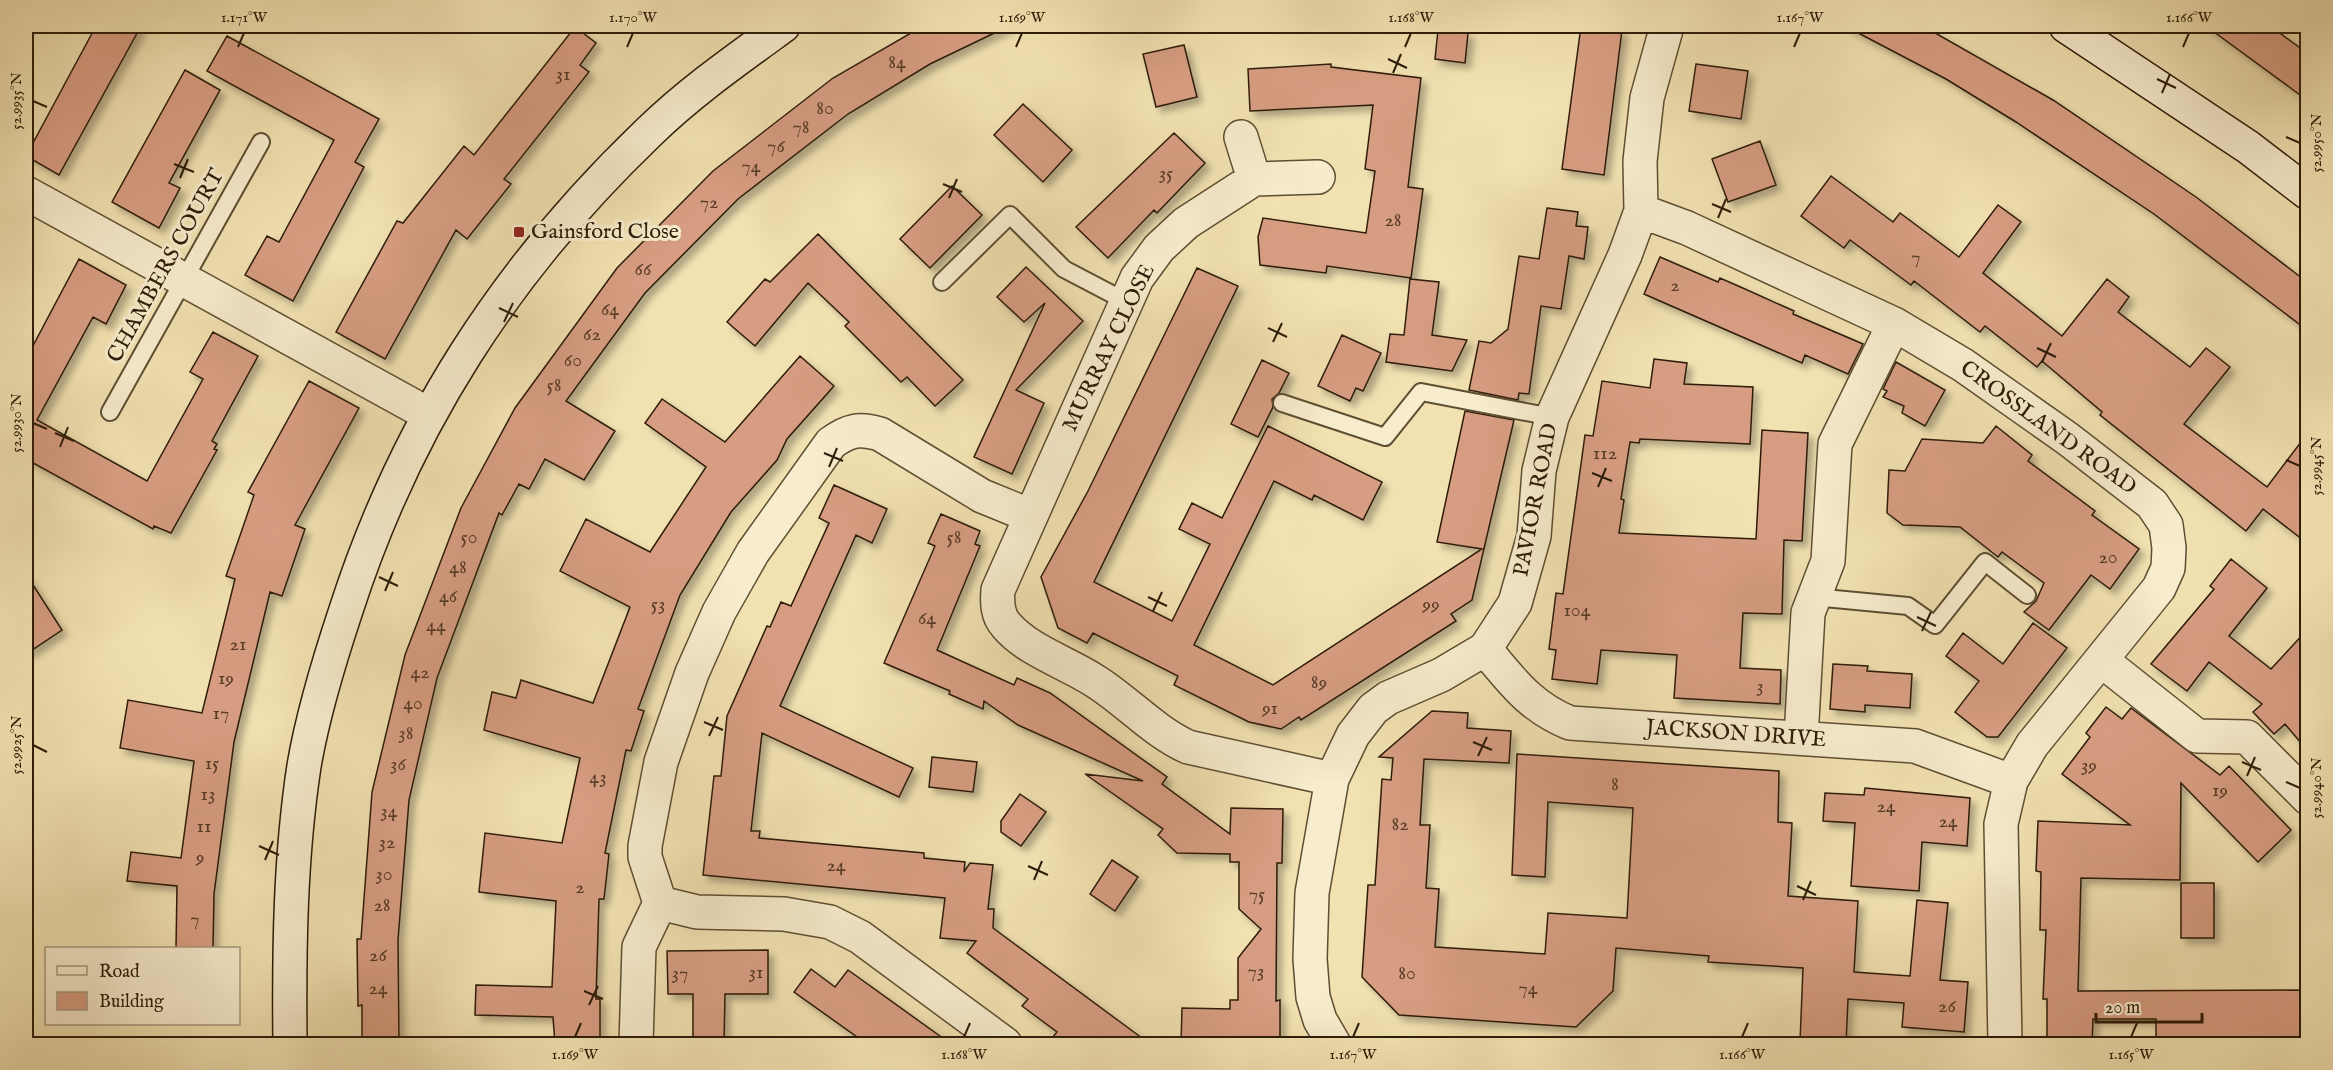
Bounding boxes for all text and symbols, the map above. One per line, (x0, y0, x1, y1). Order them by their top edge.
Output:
text: 1.171°W (221, 8, 268, 27)
text: 1.170°W (609, 8, 658, 27)
text: 1.169°W (999, 8, 1046, 27)
text: 1.168°W (1388, 8, 1435, 27)
text: 1.167°W (1777, 8, 1824, 27)
text: 1.166°W (2166, 8, 2213, 27)
house number: 84 (888, 50, 906, 75)
house number: 31 (556, 62, 570, 87)
text: 52.9935°N (7, 72, 26, 130)
house number: 80 (816, 96, 834, 121)
text: 52.9950°N (2307, 113, 2326, 173)
house number: 78 (792, 115, 810, 140)
house number: 76 (767, 134, 785, 159)
house number: 74 (741, 154, 761, 179)
house number: 35 (1159, 161, 1173, 186)
street label: CHAMBERS COURT (101, 164, 231, 368)
house number: 72 (700, 190, 718, 215)
house number: 28 (1384, 208, 1402, 233)
place label: Gainsford Close (531, 218, 679, 246)
marker: Gainsford Close (512, 225, 526, 239)
house number: 7 (1911, 245, 1921, 270)
house number: 66 (635, 257, 652, 282)
street label: MURRAY CLOSE (1056, 260, 1162, 436)
house number: 2 (1670, 273, 1680, 298)
house number: 64 (601, 297, 619, 322)
house number: 62 (583, 322, 601, 347)
house number: 60 (564, 348, 582, 373)
street label: CROSSLAND ROAD (1954, 355, 2142, 501)
house number: 58 (546, 373, 562, 398)
text: 52.9930°N (7, 393, 26, 453)
street label: PAVIOR ROAD (1507, 421, 1565, 579)
text: 52.9945°N (2307, 436, 2326, 496)
house number: 112 (1593, 441, 1617, 466)
house number: 50 (461, 525, 478, 550)
house number: 58 (946, 525, 962, 550)
house number: 20 (2098, 545, 2118, 570)
house number: 48 (449, 555, 467, 580)
house number: 46 (439, 584, 458, 609)
house number: 53 (651, 592, 665, 617)
house number: 99 (1421, 592, 1440, 617)
house number: 104 (1564, 598, 1591, 623)
house number: 64 (918, 606, 936, 631)
house number: 44 (426, 613, 446, 638)
house number: 21 (230, 632, 246, 657)
house number: 42 (410, 660, 430, 685)
house number: 19 (218, 666, 234, 691)
house number: 89 (1311, 670, 1327, 695)
house number: 3 (1756, 674, 1764, 699)
house number: 40 (403, 691, 423, 716)
house number: 91 (1261, 696, 1278, 721)
house number: 17 (213, 701, 229, 726)
street label: JACKSON DRIVE (1642, 714, 1827, 754)
text: 52.9925°N (7, 716, 26, 774)
house number: 38 (398, 721, 414, 746)
house number: 15 (205, 751, 219, 776)
house number: 36 (390, 752, 407, 777)
house number: 39 (2081, 753, 2097, 778)
text: 52.9940°N (2307, 757, 2326, 819)
house number: 43 (589, 765, 607, 790)
house number: 8 (1611, 772, 1619, 797)
house number: 19 (2212, 778, 2228, 803)
house number: 13 (201, 782, 215, 807)
house number: 24 (1876, 794, 1896, 819)
house number: 34 (380, 799, 398, 824)
house number: 24 (1938, 809, 1958, 834)
house number: 82 (1391, 812, 1409, 837)
house number: 11 (197, 814, 211, 839)
house number: 32 (379, 830, 395, 855)
house number: 9 (195, 845, 204, 870)
house number: 24 (826, 853, 846, 878)
house number: 30 (375, 862, 393, 887)
house number: 2 (575, 875, 585, 900)
house number: 75 (1249, 882, 1265, 907)
house number: 28 (373, 893, 391, 918)
house number: 7 (190, 907, 200, 932)
house number: 26 (369, 943, 387, 968)
legend (45, 947, 240, 1025)
house number: 73 (1248, 959, 1264, 984)
house number: 31 (749, 960, 763, 985)
text: Road (99, 961, 140, 984)
house number: 37 (672, 961, 688, 986)
house number: 80 (1398, 961, 1416, 986)
house number: 24 (368, 976, 388, 1001)
house number: 74 (1518, 976, 1538, 1001)
scale bar (2096, 986, 2202, 1024)
text: Building (99, 991, 164, 1014)
house number: 26 (1938, 994, 1956, 1019)
text: 20 m (2105, 997, 2140, 1020)
text: 1.169°W (552, 1045, 599, 1064)
text: 1.168°W (941, 1045, 988, 1064)
text: 1.167°W (1330, 1045, 1377, 1064)
text: 1.166°W (1719, 1045, 1766, 1064)
text: 1.165°W (2108, 1045, 2154, 1064)

